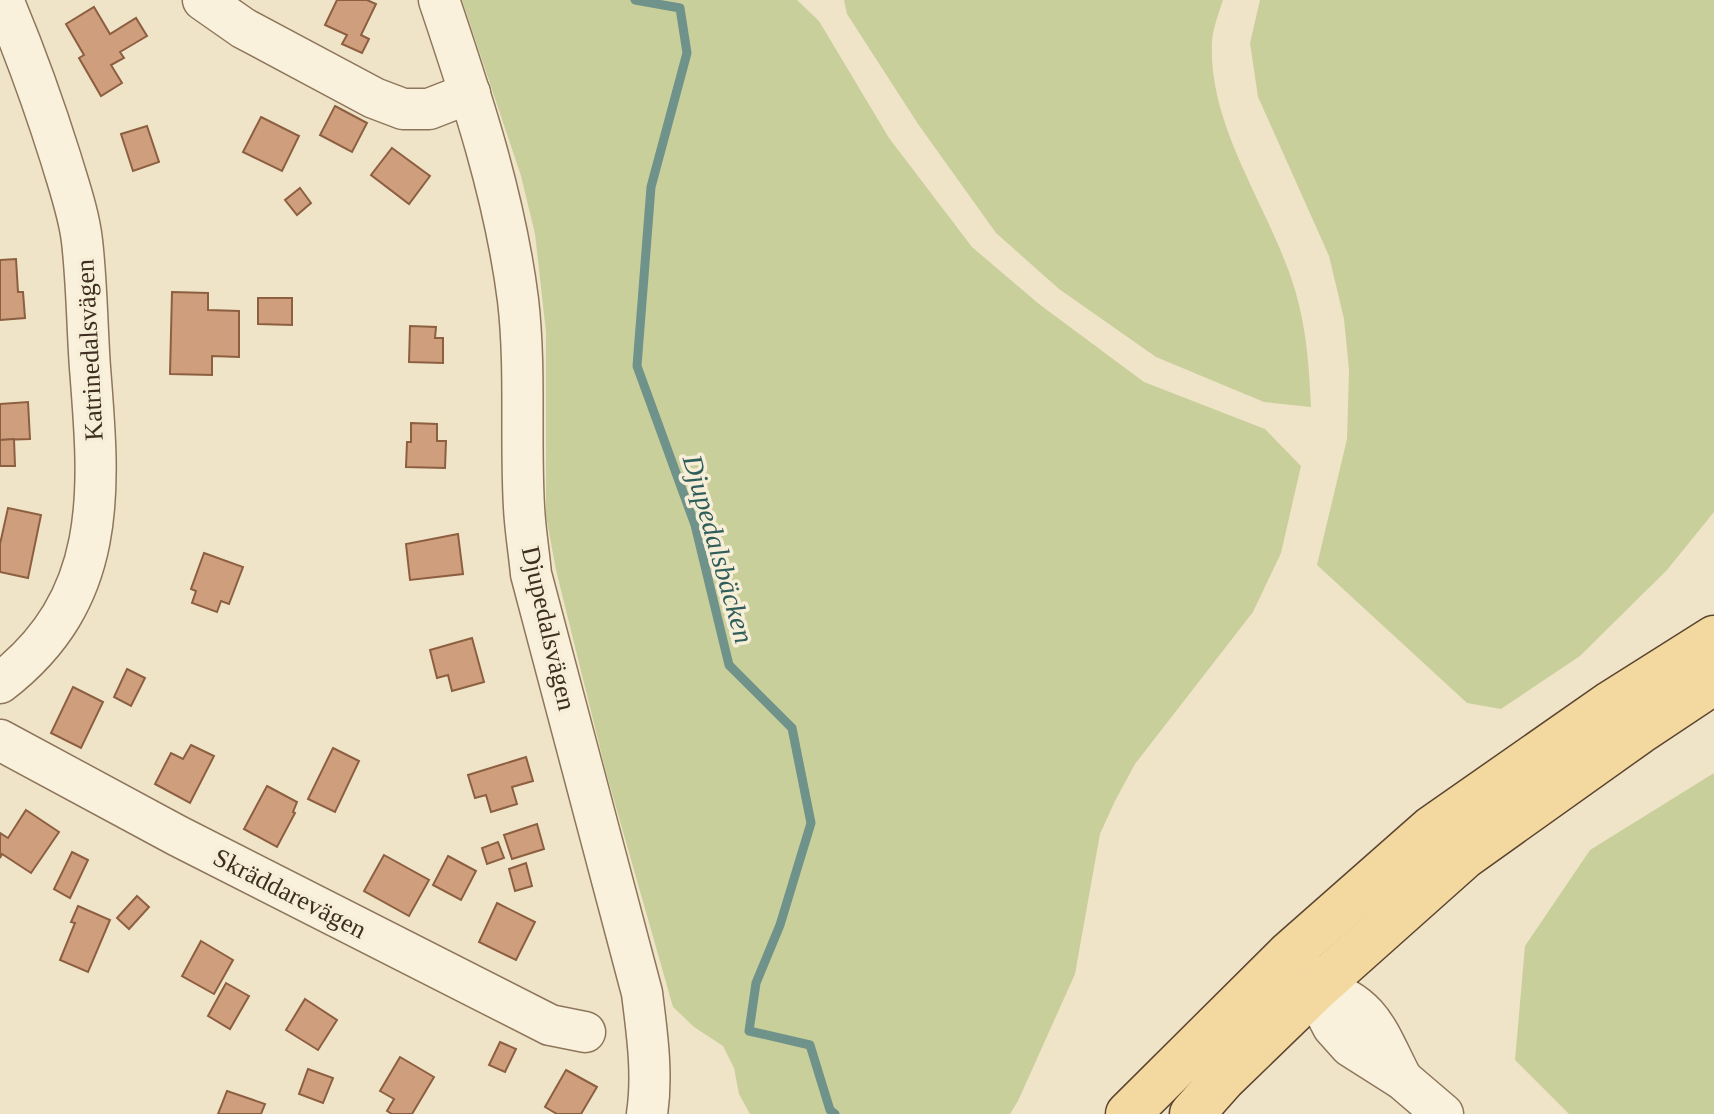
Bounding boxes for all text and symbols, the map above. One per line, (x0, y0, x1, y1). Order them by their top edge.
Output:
street label: Katrinedalsvägen (70, 258, 109, 442)
water label: Djupedalsbäcken (677, 450, 760, 647)
street label: Djupedalsvägen (516, 543, 581, 713)
street label: Skräddarevägen (209, 843, 371, 944)

